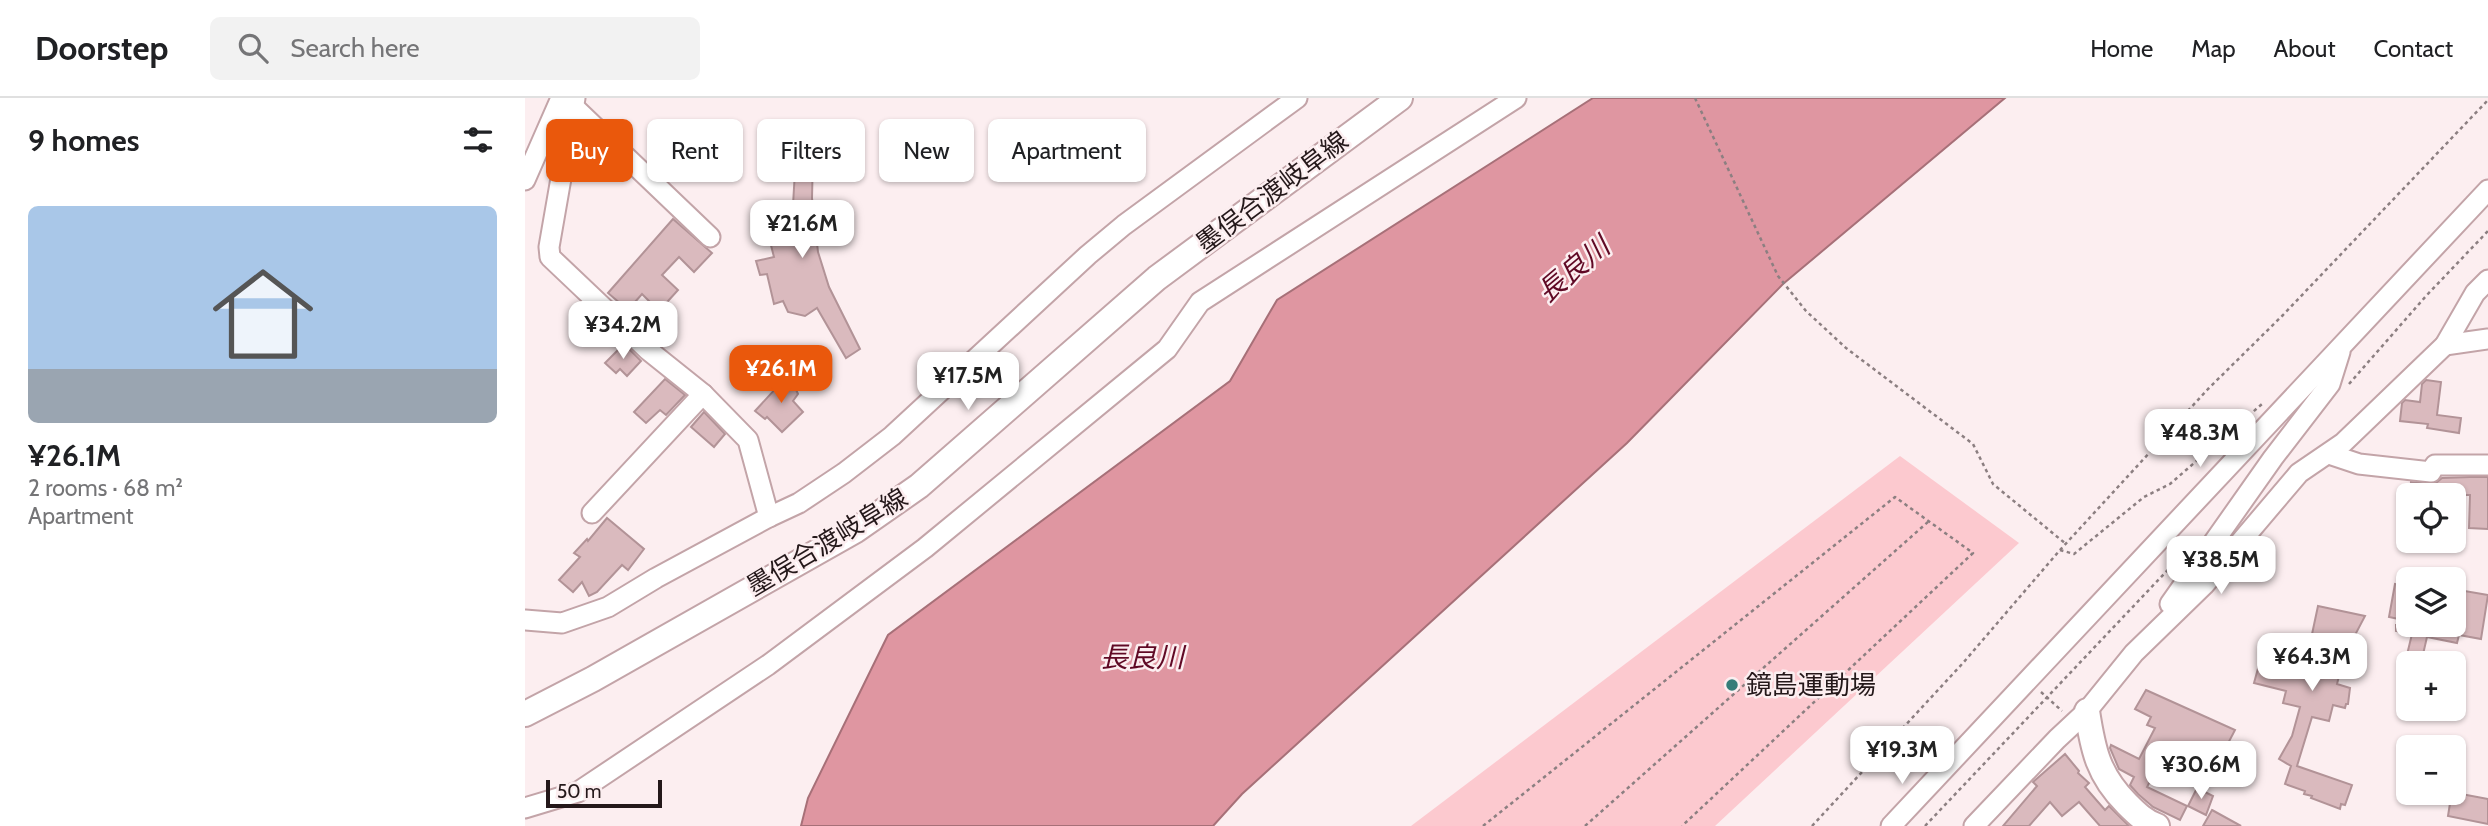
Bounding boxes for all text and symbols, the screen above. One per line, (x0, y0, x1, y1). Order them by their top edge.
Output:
search box (210, 17, 700, 80)
text: Doorstep (35, 28, 168, 68)
icon: search (234, 29, 272, 67)
text: Search here (290, 32, 419, 64)
text: Home (2090, 34, 2153, 63)
text: Map (2191, 34, 2236, 63)
text: About (2274, 34, 2336, 63)
text: Contact (2374, 34, 2453, 63)
chip: Buy (546, 119, 633, 182)
chip: Rent (647, 119, 743, 182)
chip: Filters (757, 119, 865, 182)
chip: New (879, 119, 974, 182)
chip: Apartment (988, 119, 1146, 182)
icon: filters (459, 121, 497, 159)
text: 9 homes (28, 122, 139, 159)
street label: 墨俣合渡岐阜線 (1190, 124, 1354, 260)
pin: ¥21.6M (745, 200, 859, 260)
text: ¥21.6M (766, 209, 838, 237)
water label: 長良川 (1530, 227, 1618, 309)
icon: home (200, 251, 326, 377)
pin: ¥34.2M (566, 302, 680, 361)
text: ¥34.2M (584, 310, 662, 338)
pin: ¥26.1M (724, 345, 838, 405)
pin: ¥17.5M (911, 352, 1025, 412)
text: ¥26.1M (745, 354, 817, 382)
text: ¥17.5M (933, 361, 1003, 389)
pin: ¥48.3M (2143, 410, 2257, 469)
text: ¥48.3M (2161, 418, 2239, 446)
text: ¥26.1M (28, 437, 121, 474)
text: 2 rooms · 68 m² (28, 474, 183, 502)
street label: 墨俣合渡岐阜線 (741, 481, 913, 603)
map controls (2396, 483, 2466, 805)
button: locate (2396, 483, 2466, 553)
text: Apartment (28, 502, 133, 530)
pin: ¥38.5M (2164, 536, 2278, 596)
text: ¥38.5M (2183, 545, 2259, 573)
button: layers (2396, 567, 2466, 637)
pin: ¥64.3M (2255, 634, 2369, 693)
water label: 長良川 (1100, 640, 1187, 674)
text: ¥64.3M (2273, 642, 2351, 670)
button: + (2396, 651, 2466, 721)
place label: 鏡島運動場 (1746, 669, 1876, 701)
marker: 鏡島運動場 (1724, 677, 1740, 693)
pin: ¥19.3M (1845, 726, 1959, 786)
text: ¥19.3M (1866, 735, 1938, 763)
button: − (2396, 735, 2466, 805)
pin: ¥30.6M (2144, 742, 2258, 801)
text: ¥30.6M (2161, 750, 2241, 778)
scale bar (546, 777, 661, 809)
text: 50 m (557, 780, 601, 803)

